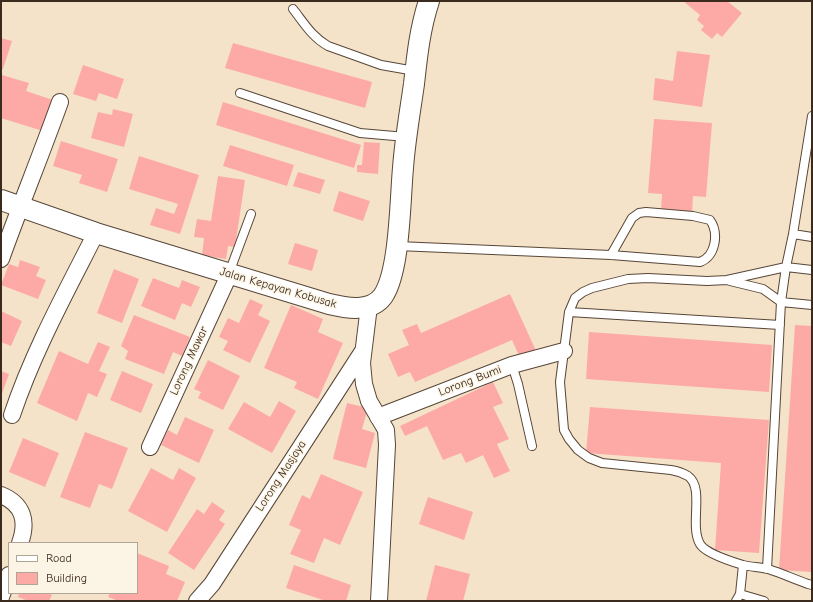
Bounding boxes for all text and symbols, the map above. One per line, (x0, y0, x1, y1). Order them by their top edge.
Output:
street label: Jalan Kepayan Kobusak (218, 264, 338, 312)
street label: Lorong Mawar (167, 324, 211, 398)
street label: Lorong Bumi (436, 362, 504, 400)
street label: Lorong Masjaya (253, 438, 309, 514)
legend (8, 542, 138, 594)
text: Road (46, 551, 72, 565)
text: Building (46, 571, 87, 585)

